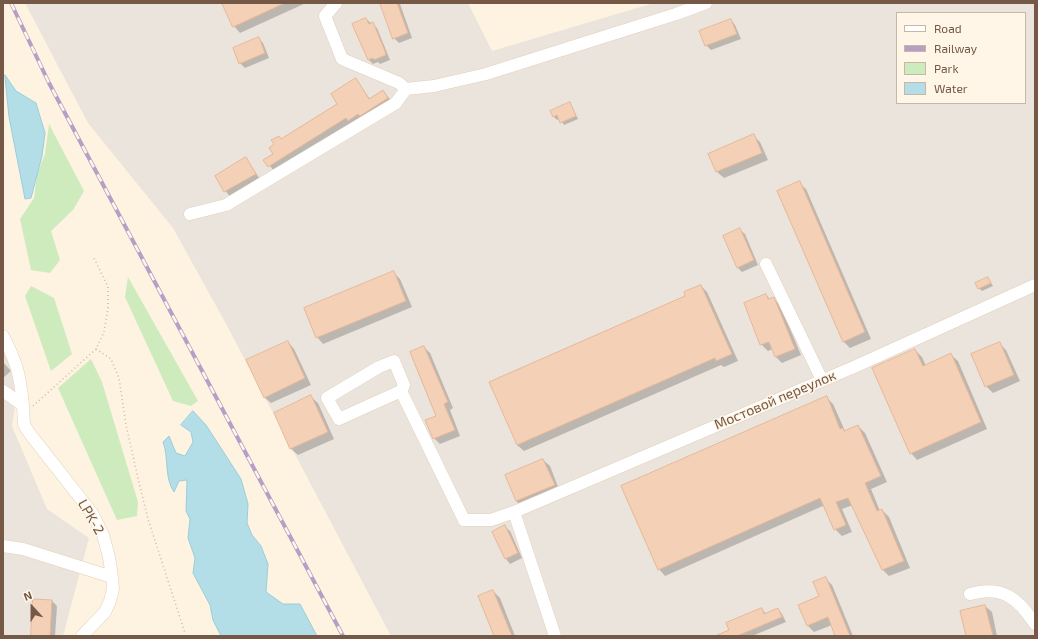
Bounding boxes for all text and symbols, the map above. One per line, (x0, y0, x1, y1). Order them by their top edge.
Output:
legend (896, 12, 1026, 104)
text: Road (934, 21, 962, 35)
text: Railway (934, 41, 977, 55)
text: Park (934, 61, 959, 75)
text: Water (934, 81, 968, 95)
street label: Мостовой переулок (712, 367, 838, 433)
street label: LPK-2 (74, 497, 108, 537)
north arrow (12, 587, 52, 627)
text: N (21, 588, 34, 603)

